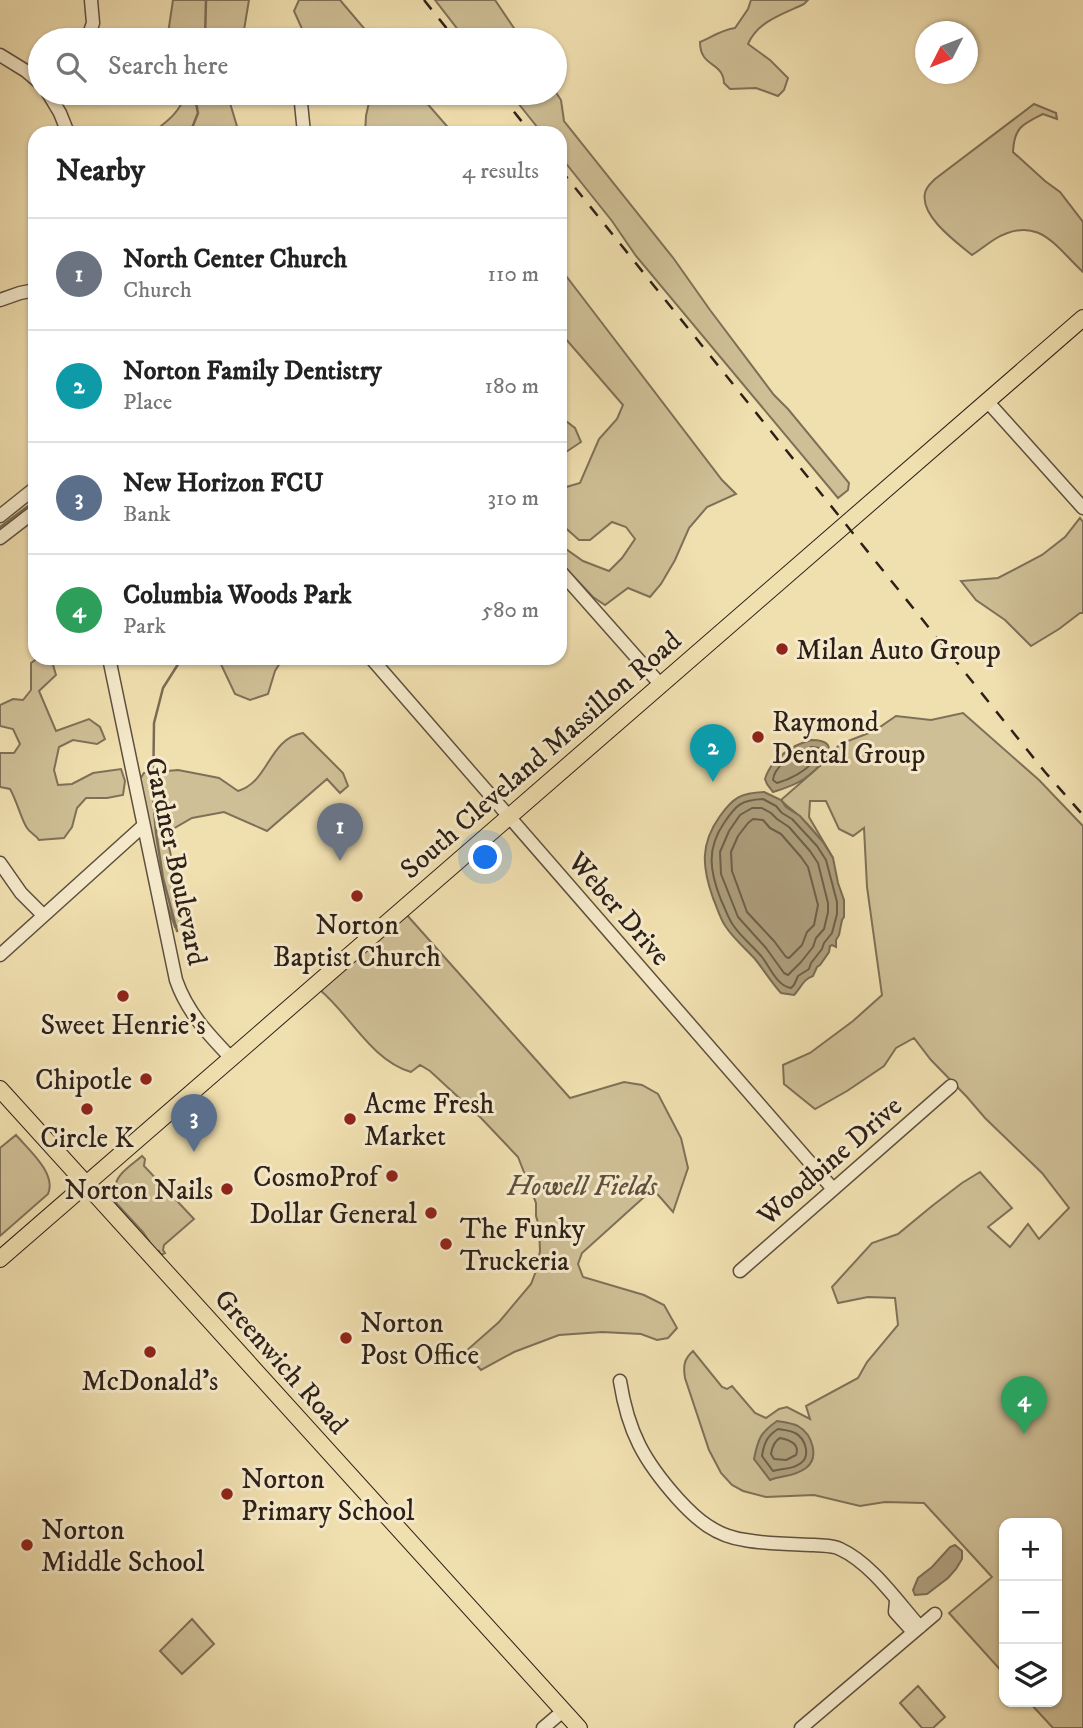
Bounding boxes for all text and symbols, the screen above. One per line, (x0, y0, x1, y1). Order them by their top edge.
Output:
north arrow (915, 21, 978, 84)
search box (28, 28, 567, 105)
icon: search (52, 48, 90, 86)
text: Search here (108, 50, 228, 83)
text: Nearby (56, 153, 145, 190)
text: 4 results (462, 157, 539, 186)
text: North Center Church (123, 243, 347, 276)
text: 1 (75, 260, 83, 289)
text: 110 m (488, 260, 539, 289)
text: Church (123, 276, 192, 305)
text: Norton Family Dentistry (123, 355, 382, 388)
text: 2 (73, 372, 85, 401)
text: 180 m (484, 372, 539, 401)
text: Place (123, 388, 172, 417)
text: New Horizon FCU (123, 467, 324, 500)
text: 3 (75, 484, 83, 513)
text: 310 m (487, 484, 539, 513)
text: Bank (123, 500, 171, 529)
text: Columbia Woods Park (123, 579, 352, 612)
text: 4 (72, 596, 86, 625)
text: 580 m (482, 596, 539, 625)
text: Park (123, 612, 166, 641)
street label: South Cleveland Massillon Road (393, 623, 689, 887)
place label: Milan Auto Group (796, 633, 1001, 668)
marker: Milan Auto Group (774, 641, 790, 657)
place label: Raymond Dental Group (772, 705, 925, 772)
pin: 2 (690, 724, 736, 782)
marker: Raymond Dental Group (750, 729, 766, 745)
street label: Gardner Boulevard (136, 754, 215, 968)
pin: 1 (317, 803, 363, 861)
your location (468, 840, 502, 874)
street label: Weber Drive (559, 844, 678, 973)
marker: Norton Baptist Church (349, 888, 365, 904)
place label: Norton Baptist Church (273, 908, 441, 975)
marker: Sweet Henrie's (115, 988, 131, 1004)
place label: Sweet Henrie's (40, 1008, 206, 1043)
place label: Chipotle (35, 1063, 132, 1098)
marker: Chipotle (138, 1071, 154, 1087)
place label: Acme Fresh Market (364, 1087, 495, 1154)
street label: Woodbine Drive (750, 1089, 909, 1234)
pin: 3 (171, 1094, 217, 1152)
marker: Circle K (79, 1101, 95, 1117)
marker: Acme Fresh Market (342, 1111, 358, 1127)
place label: Circle K (40, 1121, 134, 1156)
place label: CosmoProf (253, 1160, 382, 1195)
marker: CosmoProf (384, 1168, 400, 1184)
park label: Howell Fields (506, 1169, 658, 1204)
place label: Norton Nails (64, 1173, 213, 1208)
marker: Norton Nails (219, 1181, 235, 1197)
place label: Dollar General (249, 1197, 418, 1232)
marker: Dollar General (423, 1205, 439, 1221)
place label: The Funky Truckeria (460, 1212, 586, 1279)
marker: The Funky Truckeria (438, 1236, 454, 1252)
street label: Greenwich Road (206, 1282, 355, 1442)
place label: Norton Post Office (360, 1306, 479, 1373)
marker: Norton Post Office (338, 1330, 354, 1346)
marker: McDonald's (142, 1344, 158, 1360)
place label: McDonald's (82, 1364, 218, 1399)
pin: 4 (1001, 1376, 1047, 1434)
place label: Norton Primary School (241, 1462, 415, 1529)
marker: Norton Primary School (219, 1486, 235, 1502)
place label: Norton Middle School (41, 1513, 205, 1580)
map controls (999, 1518, 1062, 1707)
button: + (999, 1518, 1062, 1581)
marker: Norton Middle School (19, 1537, 35, 1553)
button: − (999, 1581, 1062, 1644)
button: layers (999, 1644, 1062, 1707)

